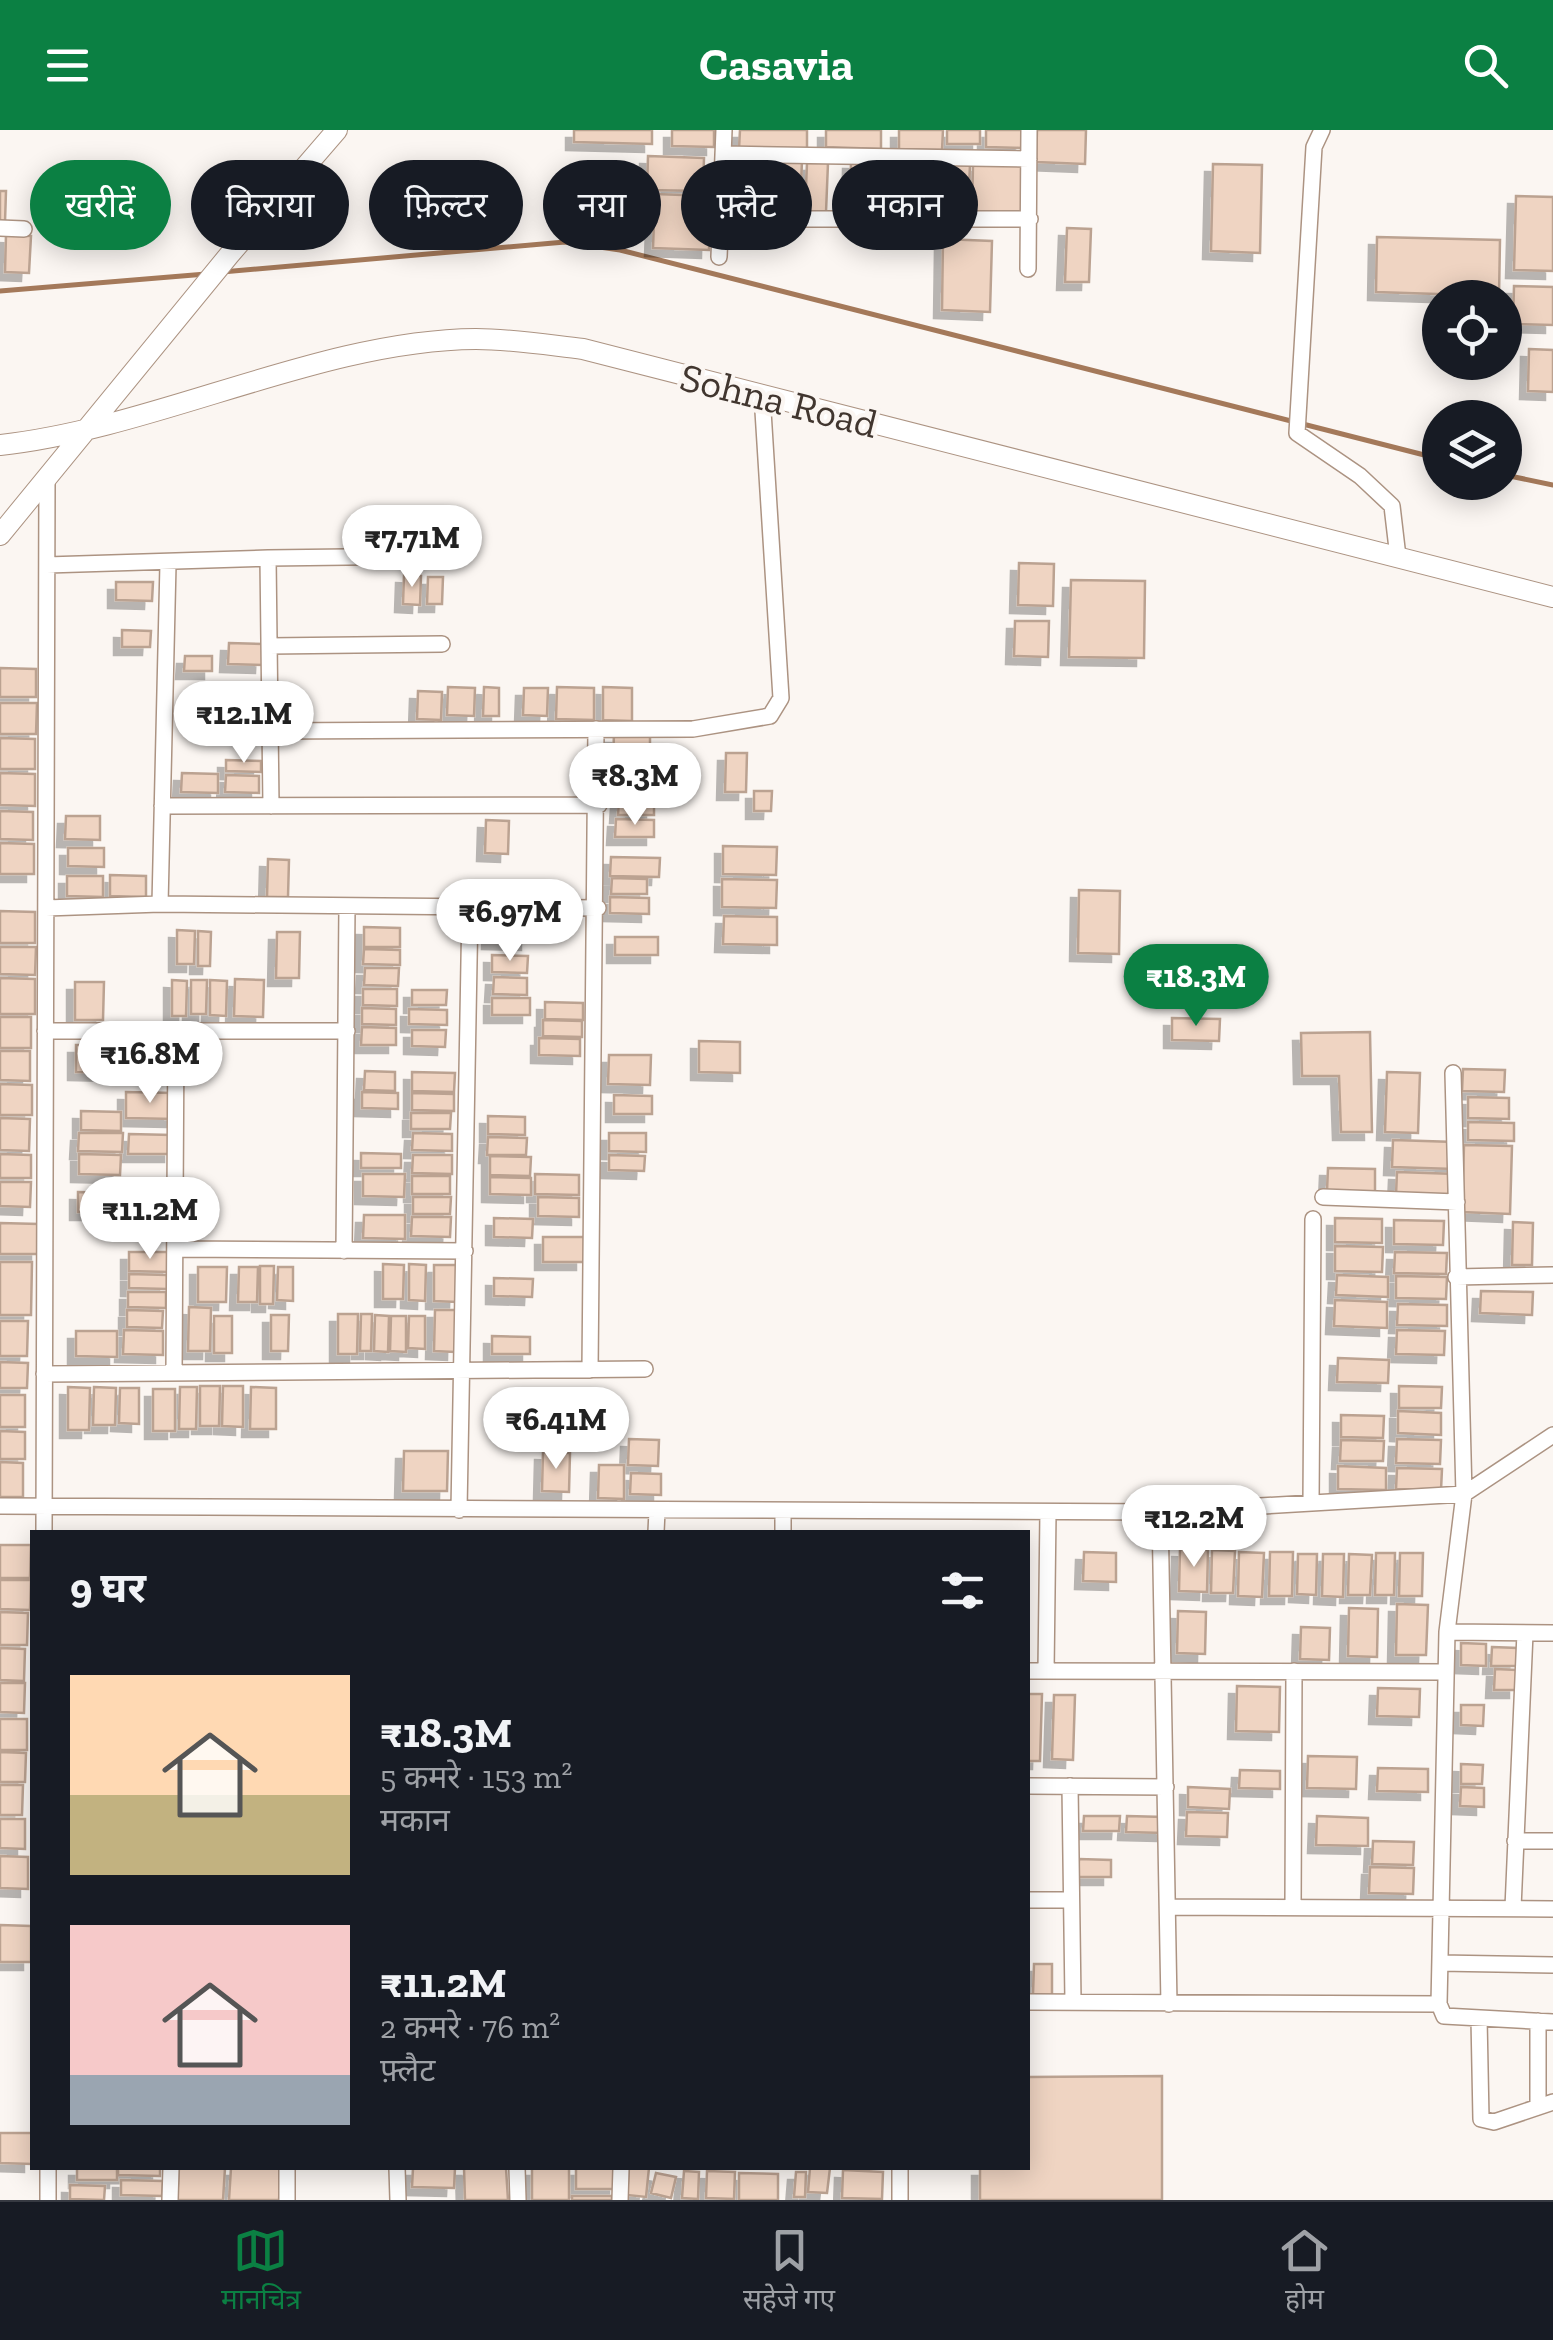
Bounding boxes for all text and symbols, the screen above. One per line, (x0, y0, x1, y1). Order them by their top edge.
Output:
icon: menu (40, 38, 95, 93)
text: Casavia (699, 38, 854, 92)
icon: search (1458, 38, 1513, 93)
chip: खरीदें (30, 160, 171, 250)
chip: किराया (191, 160, 349, 250)
chip: फ़िल्टर (369, 160, 523, 250)
chip: नया (543, 160, 661, 250)
chip: फ़्लैट (681, 160, 812, 250)
chip: मकान (832, 160, 978, 250)
map controls (1422, 280, 1522, 500)
button: locate (1422, 280, 1522, 380)
street label: Sohna Road (675, 352, 883, 448)
button: layers (1422, 400, 1522, 500)
pin: ₹7.71M (331, 505, 493, 590)
text: ₹7.71M (364, 518, 460, 556)
pin: ₹12.1M (163, 681, 325, 766)
text: ₹12.1M (196, 694, 292, 732)
pin: ₹8.3M (565, 743, 705, 828)
text: ₹8.3M (591, 756, 679, 794)
pin: ₹6.97M (429, 879, 591, 964)
text: ₹6.97M (458, 892, 562, 930)
pin: ₹18.3M (1115, 944, 1277, 1029)
text: ₹18.3M (1146, 957, 1246, 995)
pin: ₹16.8M (69, 1021, 231, 1106)
text: ₹16.8M (100, 1034, 200, 1072)
pin: ₹11.2M (69, 1177, 231, 1262)
text: ₹11.2M (102, 1190, 198, 1228)
pin: ₹6.41M (475, 1387, 637, 1472)
text: ₹6.41M (505, 1400, 607, 1438)
pin: ₹12.2M (1113, 1485, 1275, 1570)
text: ₹12.2M (1144, 1498, 1244, 1536)
text: 9 घर (70, 1562, 146, 1613)
icon: filters (935, 1563, 990, 1618)
text: ₹18.3M (380, 1707, 512, 1758)
icon: home (150, 1715, 270, 1835)
text: 5 कमरे · 153 m² (380, 1758, 572, 1796)
text: मकान (380, 1801, 450, 1839)
text: ₹11.2M (380, 1957, 507, 2008)
icon: home (150, 1965, 270, 2085)
text: 2 कमरे · 76 m² (380, 2008, 560, 2046)
text: फ़्लैट (380, 2051, 435, 2089)
tab: मानचित्र (221, 2223, 301, 2320)
tab: सहेजे गए (743, 2223, 835, 2320)
tab: होम (1277, 2223, 1332, 2320)

